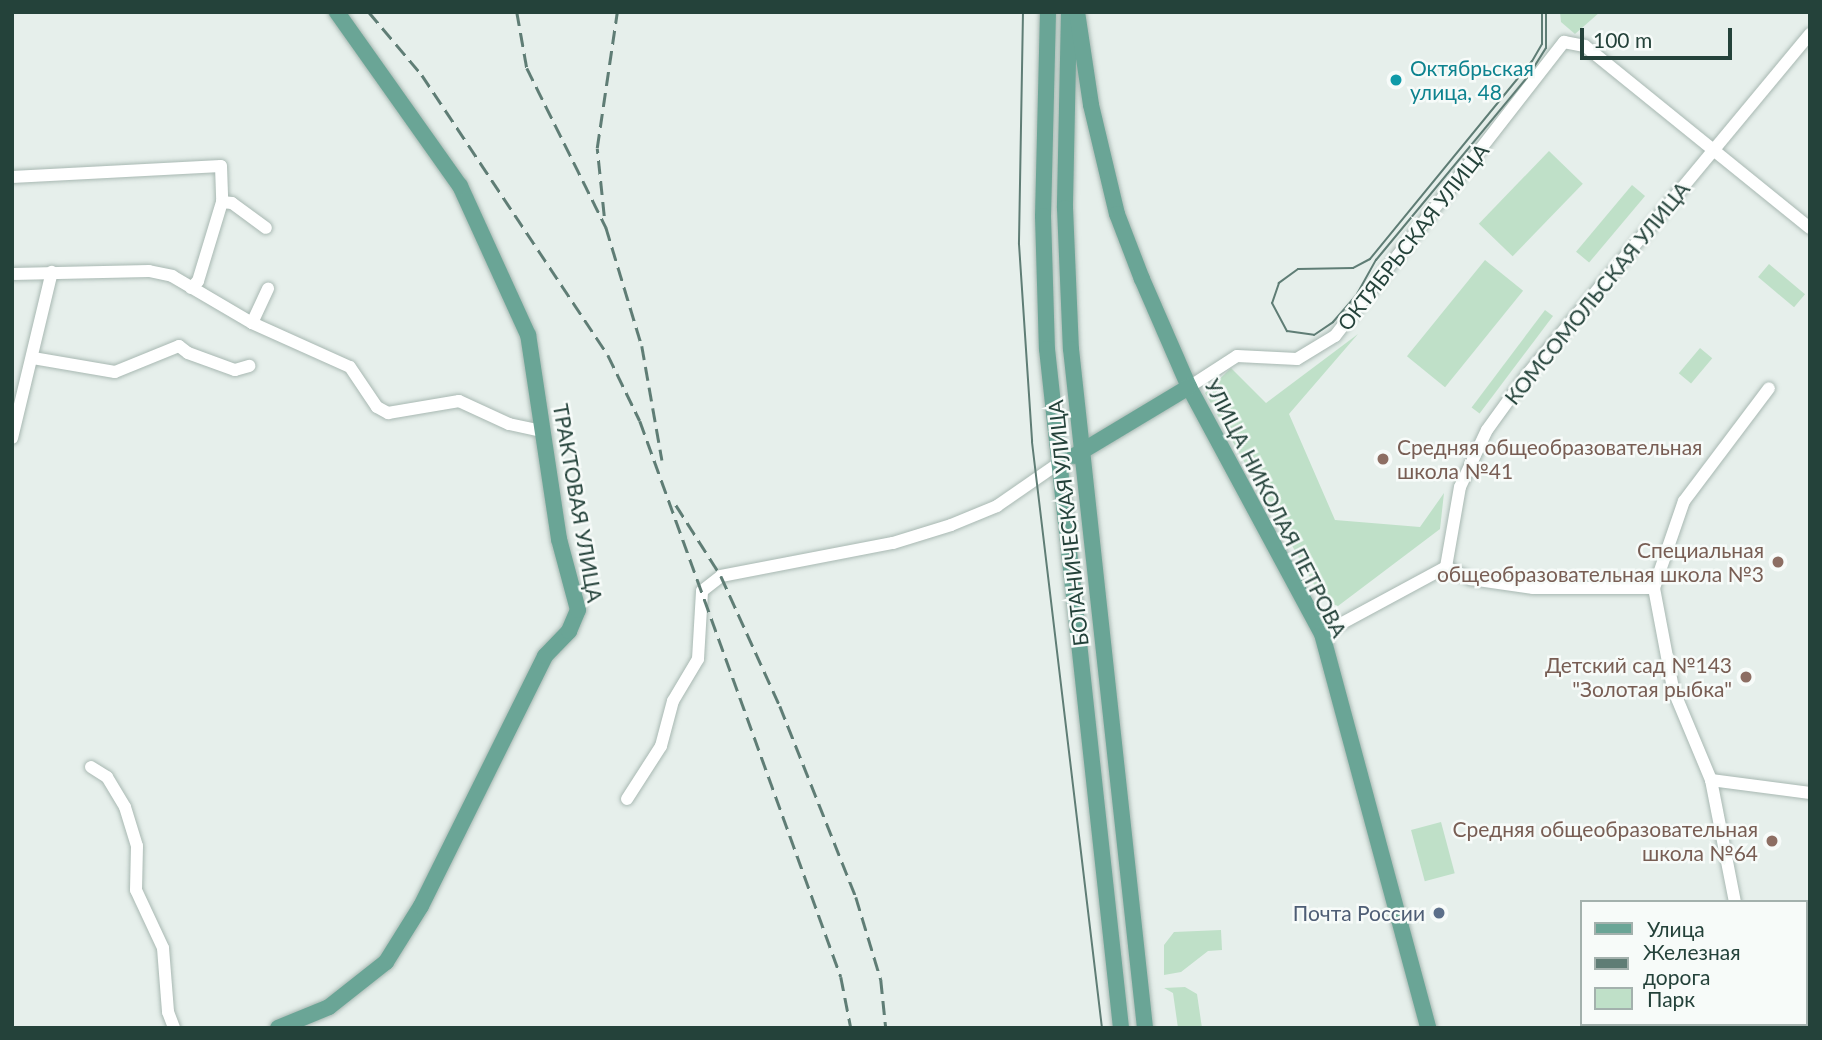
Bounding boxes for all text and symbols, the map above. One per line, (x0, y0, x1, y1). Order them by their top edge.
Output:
scale bar (1584, 14, 1736, 58)
text: 100 m (1593, 27, 1652, 52)
place label: Октябрьская улица, 48 (1410, 55, 1534, 105)
marker: Октябрьская улица, 48 (1388, 72, 1404, 88)
street label: ОКТЯБРЬСКАЯ УЛИЦА (1332, 139, 1494, 335)
street label: КОМСОМОЛЬСКАЯ УЛИЦА (1499, 176, 1695, 410)
street label: УЛИЦА НИКОЛАЯ ПЕТРОВА (1200, 375, 1352, 641)
street label: БОТАНИЧЕСКАЯ УЛИЦА (1043, 399, 1093, 647)
street label: ТРАКТОВАЯ УЛИЦА (548, 402, 608, 604)
place label: Средняя общеобразовательная школа №41 (1397, 434, 1702, 484)
marker: Средняя общеобразовательная школа №41 (1375, 451, 1391, 467)
place label: Специальная общеобразовательная школа №3 (1437, 537, 1764, 587)
marker: Специальная общеобразовательная школа №3 (1770, 554, 1786, 570)
place label: Детский сад №143 "Золотая рыбка" (1545, 652, 1732, 702)
marker: Детский сад №143 "Золотая рыбка" (1738, 669, 1754, 685)
place label: Средняя общеобразовательная школа №64 (1453, 816, 1758, 866)
marker: Средняя общеобразовательная школа №64 (1764, 833, 1780, 849)
place label: Почта России (1293, 900, 1425, 926)
legend (1580, 900, 1808, 1026)
marker: Почта России (1431, 905, 1447, 921)
text: Улица (1647, 916, 1705, 941)
text: Железная дорога (1643, 939, 1741, 989)
text: Парк (1647, 986, 1695, 1011)

